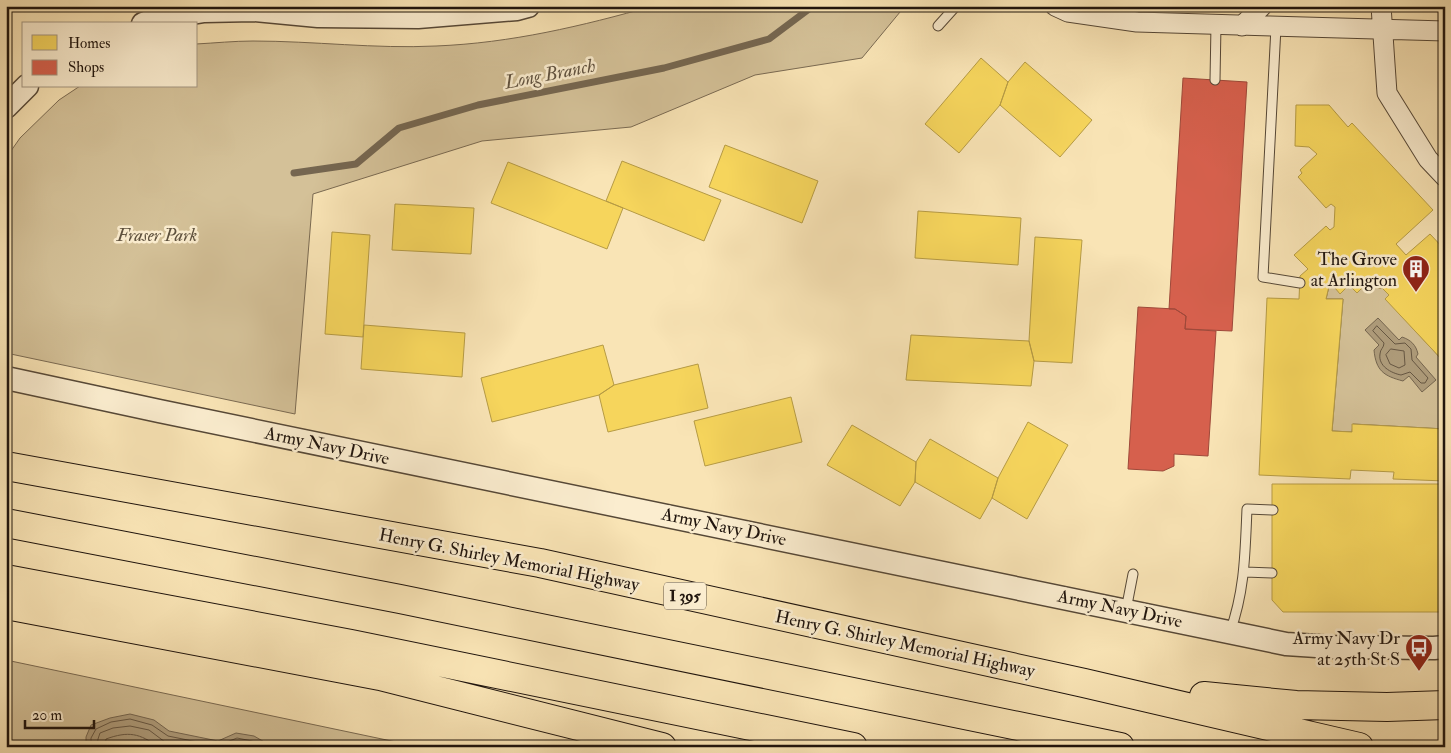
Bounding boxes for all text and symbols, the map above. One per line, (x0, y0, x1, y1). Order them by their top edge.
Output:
legend (22, 22, 198, 88)
text: Homes (68, 34, 110, 53)
water label: Long Branch (502, 53, 597, 95)
text: Shops (68, 58, 104, 78)
park label: Fraser Park (116, 224, 197, 247)
place label: The Grove at Arlington (1311, 248, 1397, 292)
building icon: The Grove at Arlington (1401, 254, 1431, 293)
street label: Army Navy Drive (262, 421, 392, 471)
street label: Army Navy Drive (659, 502, 789, 552)
street label: Henry G. Shirley Memorial Highway (377, 523, 642, 597)
road number: I 395 (664, 582, 706, 610)
street label: Army Navy Drive (1055, 584, 1185, 634)
street label: Henry G. Shirley Memorial Highway (773, 605, 1038, 683)
place label: Army Navy Dr at 25th St S (1292, 627, 1400, 671)
bus stop icon: Army Navy Dr at 25th St S (1404, 633, 1434, 672)
scale bar (25, 698, 94, 730)
text: 20 m (32, 706, 62, 725)

